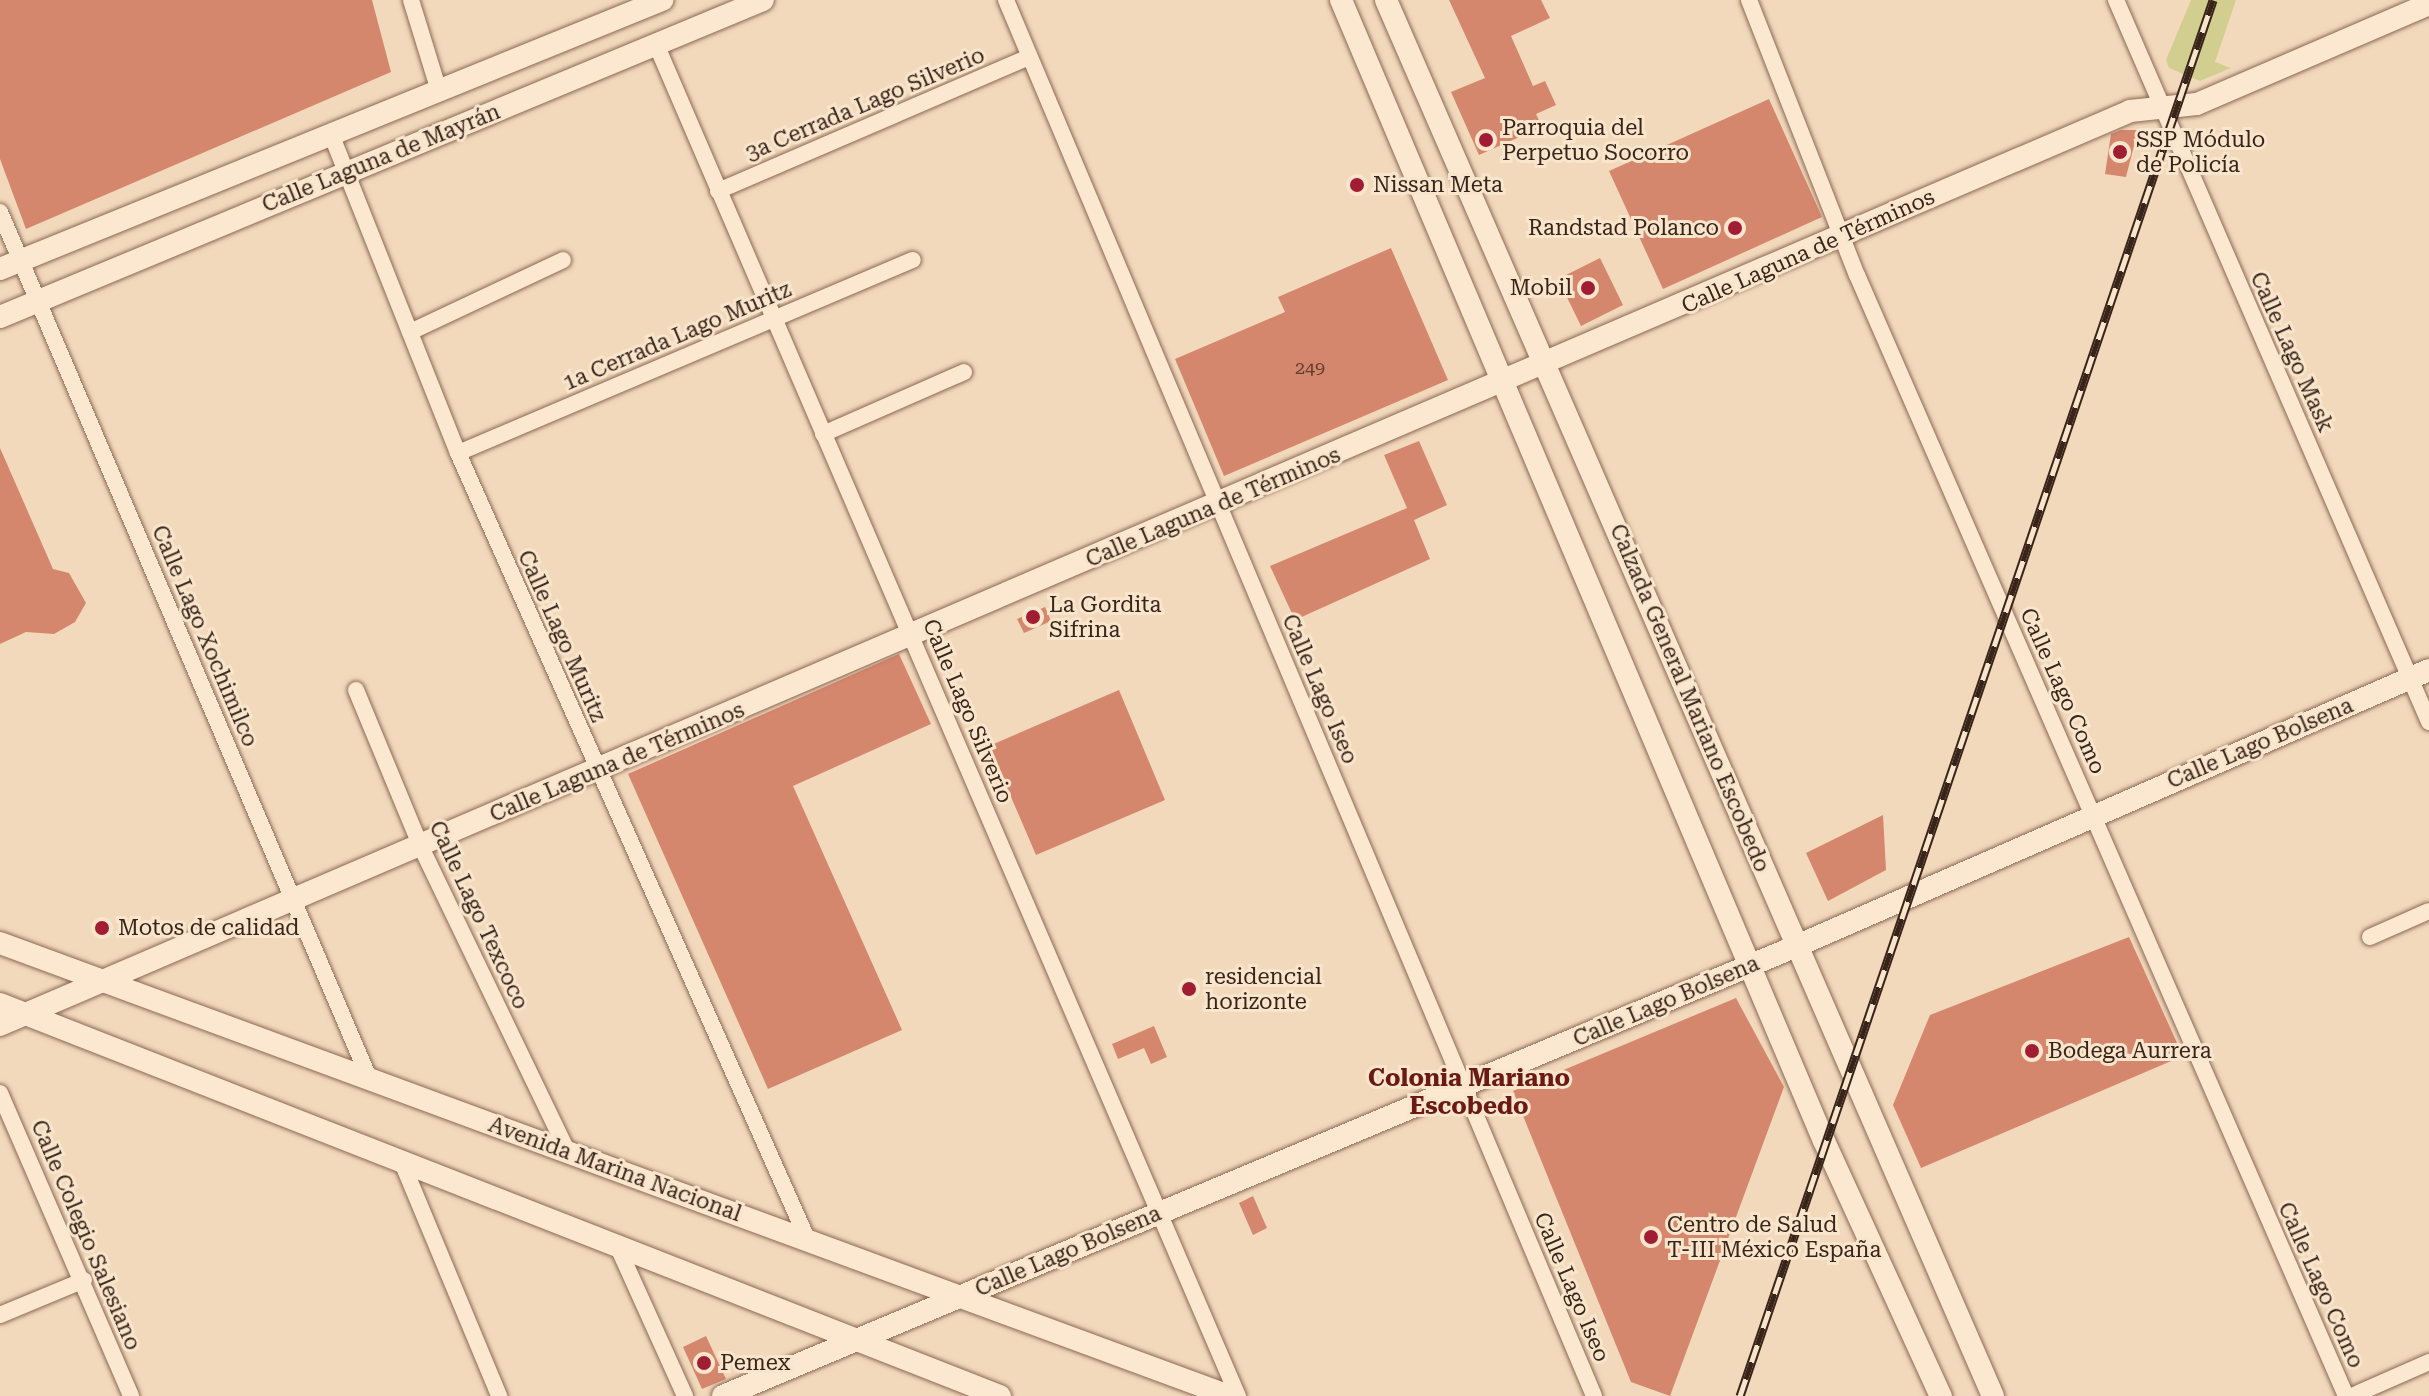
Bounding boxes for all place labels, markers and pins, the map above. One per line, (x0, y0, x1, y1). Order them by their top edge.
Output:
place label: Parroquia del Perpetuo Socorro (1502, 114, 1689, 166)
place label: SSP Módulo de Policía (2136, 126, 2265, 178)
marker: Parroquia del Perpetuo Socorro (1477, 131, 1495, 149)
marker: SSP Módulo de Policía (2111, 143, 2129, 161)
place label: Nissan Meta (1373, 172, 1503, 198)
marker: Nissan Meta (1348, 176, 1366, 194)
place label: Randstad Polanco (1528, 215, 1719, 241)
marker: Randstad Polanco (1726, 219, 1744, 237)
place label: Mobil (1510, 275, 1572, 301)
marker: Mobil (1579, 279, 1597, 297)
place label: La Gordita Sifrina (1049, 591, 1161, 642)
marker: La Gordita Sifrina (1024, 608, 1042, 626)
place label: Motos de calidad (118, 915, 299, 941)
marker: Motos de calidad (93, 919, 111, 937)
place label: residencial horizonte (1205, 963, 1322, 1014)
marker: residencial horizonte (1180, 980, 1198, 998)
place label: Bodega Aurrera (2048, 1038, 2212, 1064)
marker: Bodega Aurrera (2023, 1042, 2041, 1060)
place label: Centro de Salud T-III México España (1667, 1211, 1881, 1262)
marker: Centro de Salud T-III México España (1642, 1228, 1660, 1246)
place label: Pemex (720, 1350, 790, 1376)
marker: Pemex (695, 1354, 713, 1372)

